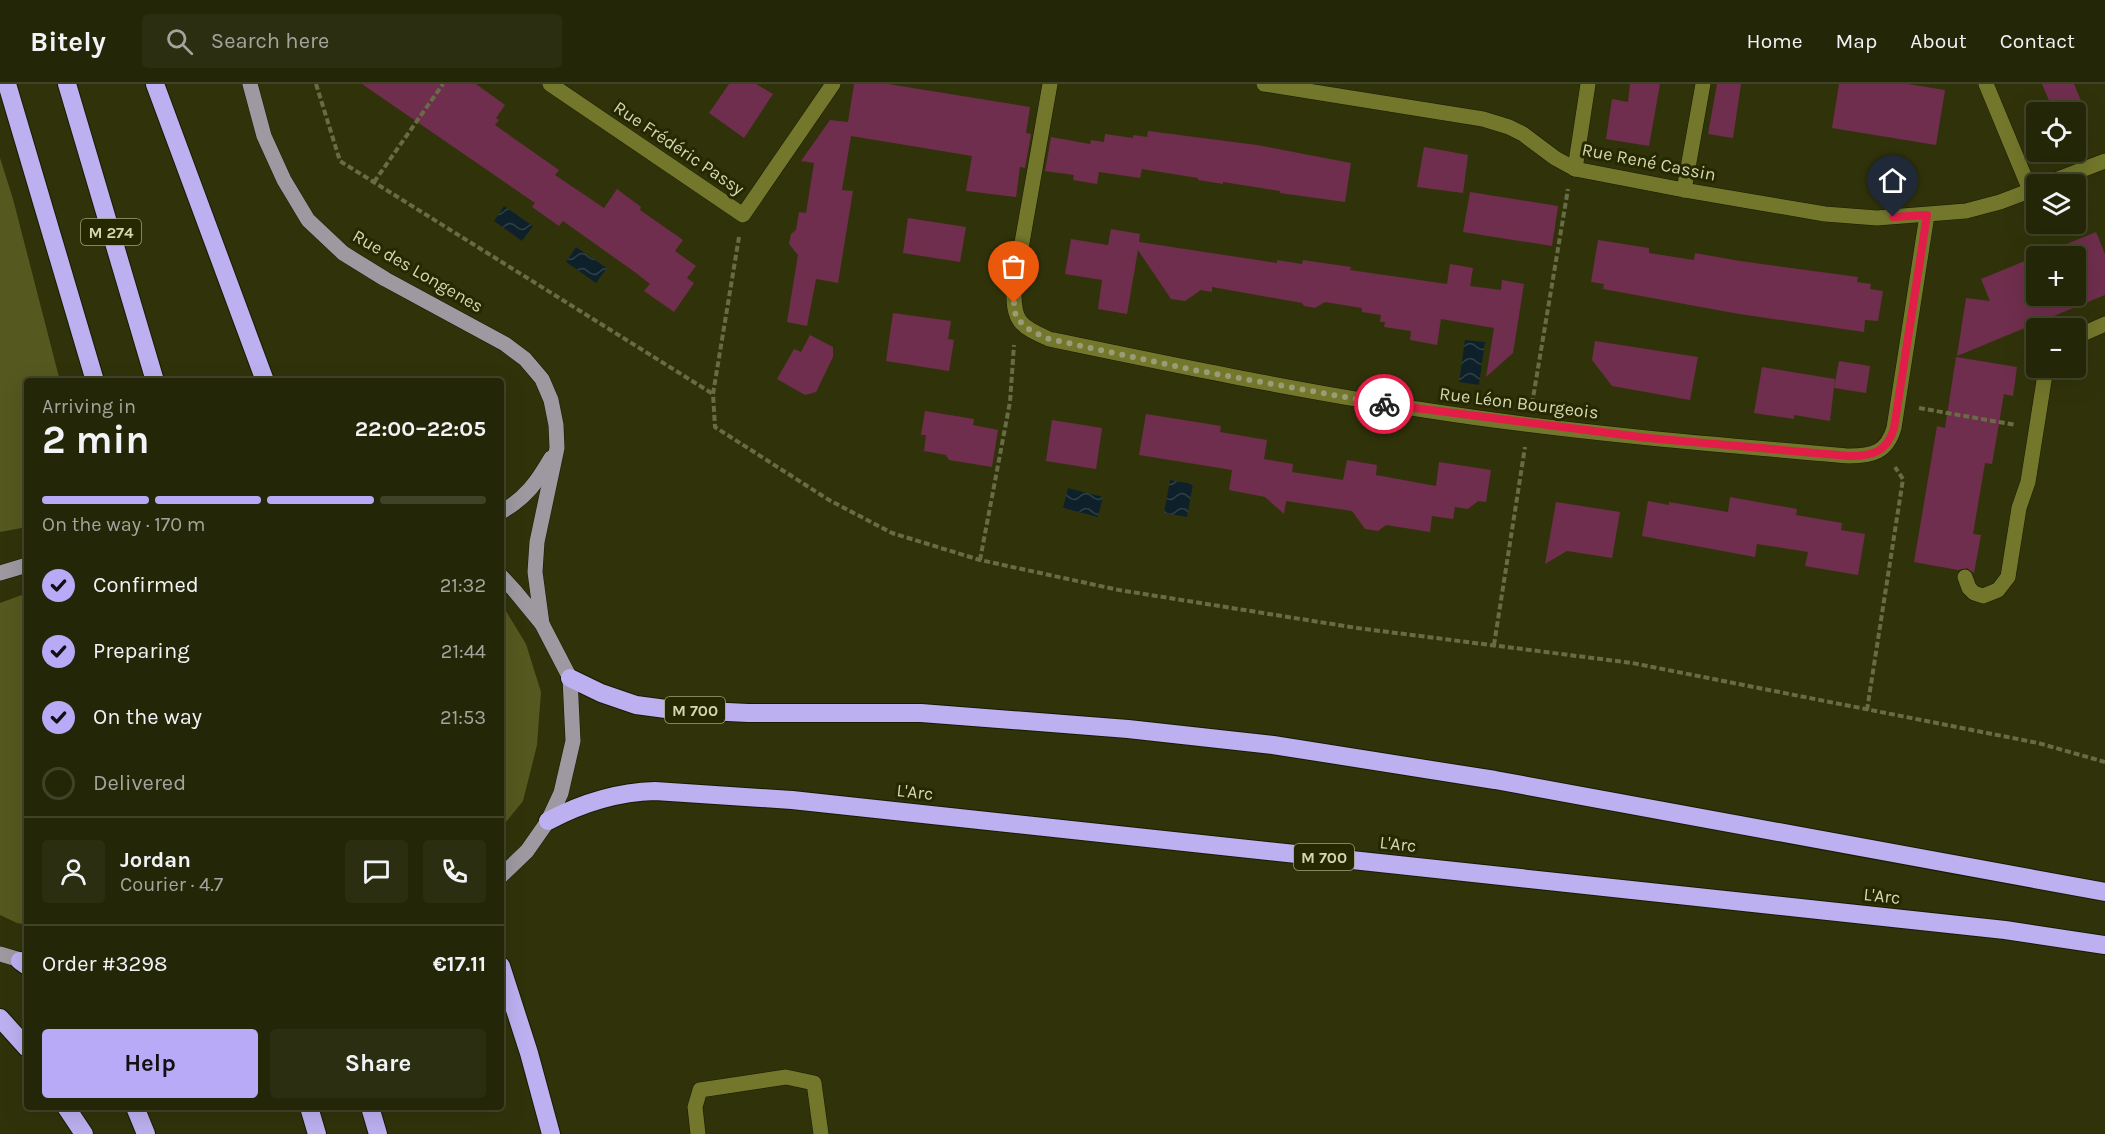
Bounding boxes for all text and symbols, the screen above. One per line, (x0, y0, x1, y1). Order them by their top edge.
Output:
search box (142, 14, 562, 68)
text: Bitely (30, 25, 106, 58)
icon: search (163, 25, 196, 58)
text: Search here (211, 28, 329, 54)
text: Home (1747, 29, 1803, 53)
text: Map (1836, 29, 1877, 53)
text: About (1910, 29, 1967, 53)
text: Contact (2000, 29, 2075, 53)
street label: Rue Frédéric Passy (610, 96, 749, 200)
map controls (2026, 102, 2086, 378)
button: locate (2026, 102, 2086, 162)
street label: Rue René Cassin (1580, 138, 1718, 186)
pin (1867, 155, 1918, 217)
icon: home (1876, 164, 1909, 197)
button: layers (2026, 174, 2086, 234)
road number: M 274 (81, 219, 141, 245)
street label: Rue des Longenes (349, 225, 487, 317)
pin (988, 241, 1039, 303)
button: + (2026, 246, 2086, 306)
icon: bag (997, 250, 1030, 283)
button: − (2026, 318, 2086, 378)
courier (1354, 374, 1414, 434)
street label: Rue Léon Bourgeois (1438, 382, 1600, 424)
icon: bike (1368, 388, 1401, 421)
text: Arriving in (42, 395, 136, 418)
text: 22:00–22:05 (355, 416, 486, 442)
text: 2 min (42, 417, 150, 463)
text: On the way · 170 m (42, 513, 206, 536)
icon: check (42, 569, 75, 602)
text: Confirmed (93, 572, 199, 598)
text: 21:32 (440, 574, 486, 597)
icon: check (42, 635, 75, 668)
text: Preparing (93, 638, 190, 664)
text: 21:44 (441, 640, 486, 663)
road number: M 700 (665, 697, 725, 723)
icon: check (42, 701, 75, 734)
text: On the way (93, 704, 202, 730)
text: 21:53 (440, 706, 486, 729)
text: Delivered (93, 770, 186, 796)
street label: L'Arc (895, 779, 935, 805)
street label: L'Arc (1378, 831, 1418, 857)
button: person (42, 840, 105, 903)
button: chat (345, 840, 408, 903)
button: phone (423, 840, 486, 903)
road number: M 700 (1294, 844, 1354, 870)
text: Jordan (120, 847, 191, 873)
text: Courier · 4.7 (120, 873, 223, 896)
street label: L'Arc (1862, 883, 1902, 909)
text: Order #3298 (42, 951, 167, 977)
text: €17.11 (433, 951, 486, 977)
button: Help (42, 1029, 258, 1098)
button: Share (270, 1029, 486, 1098)

